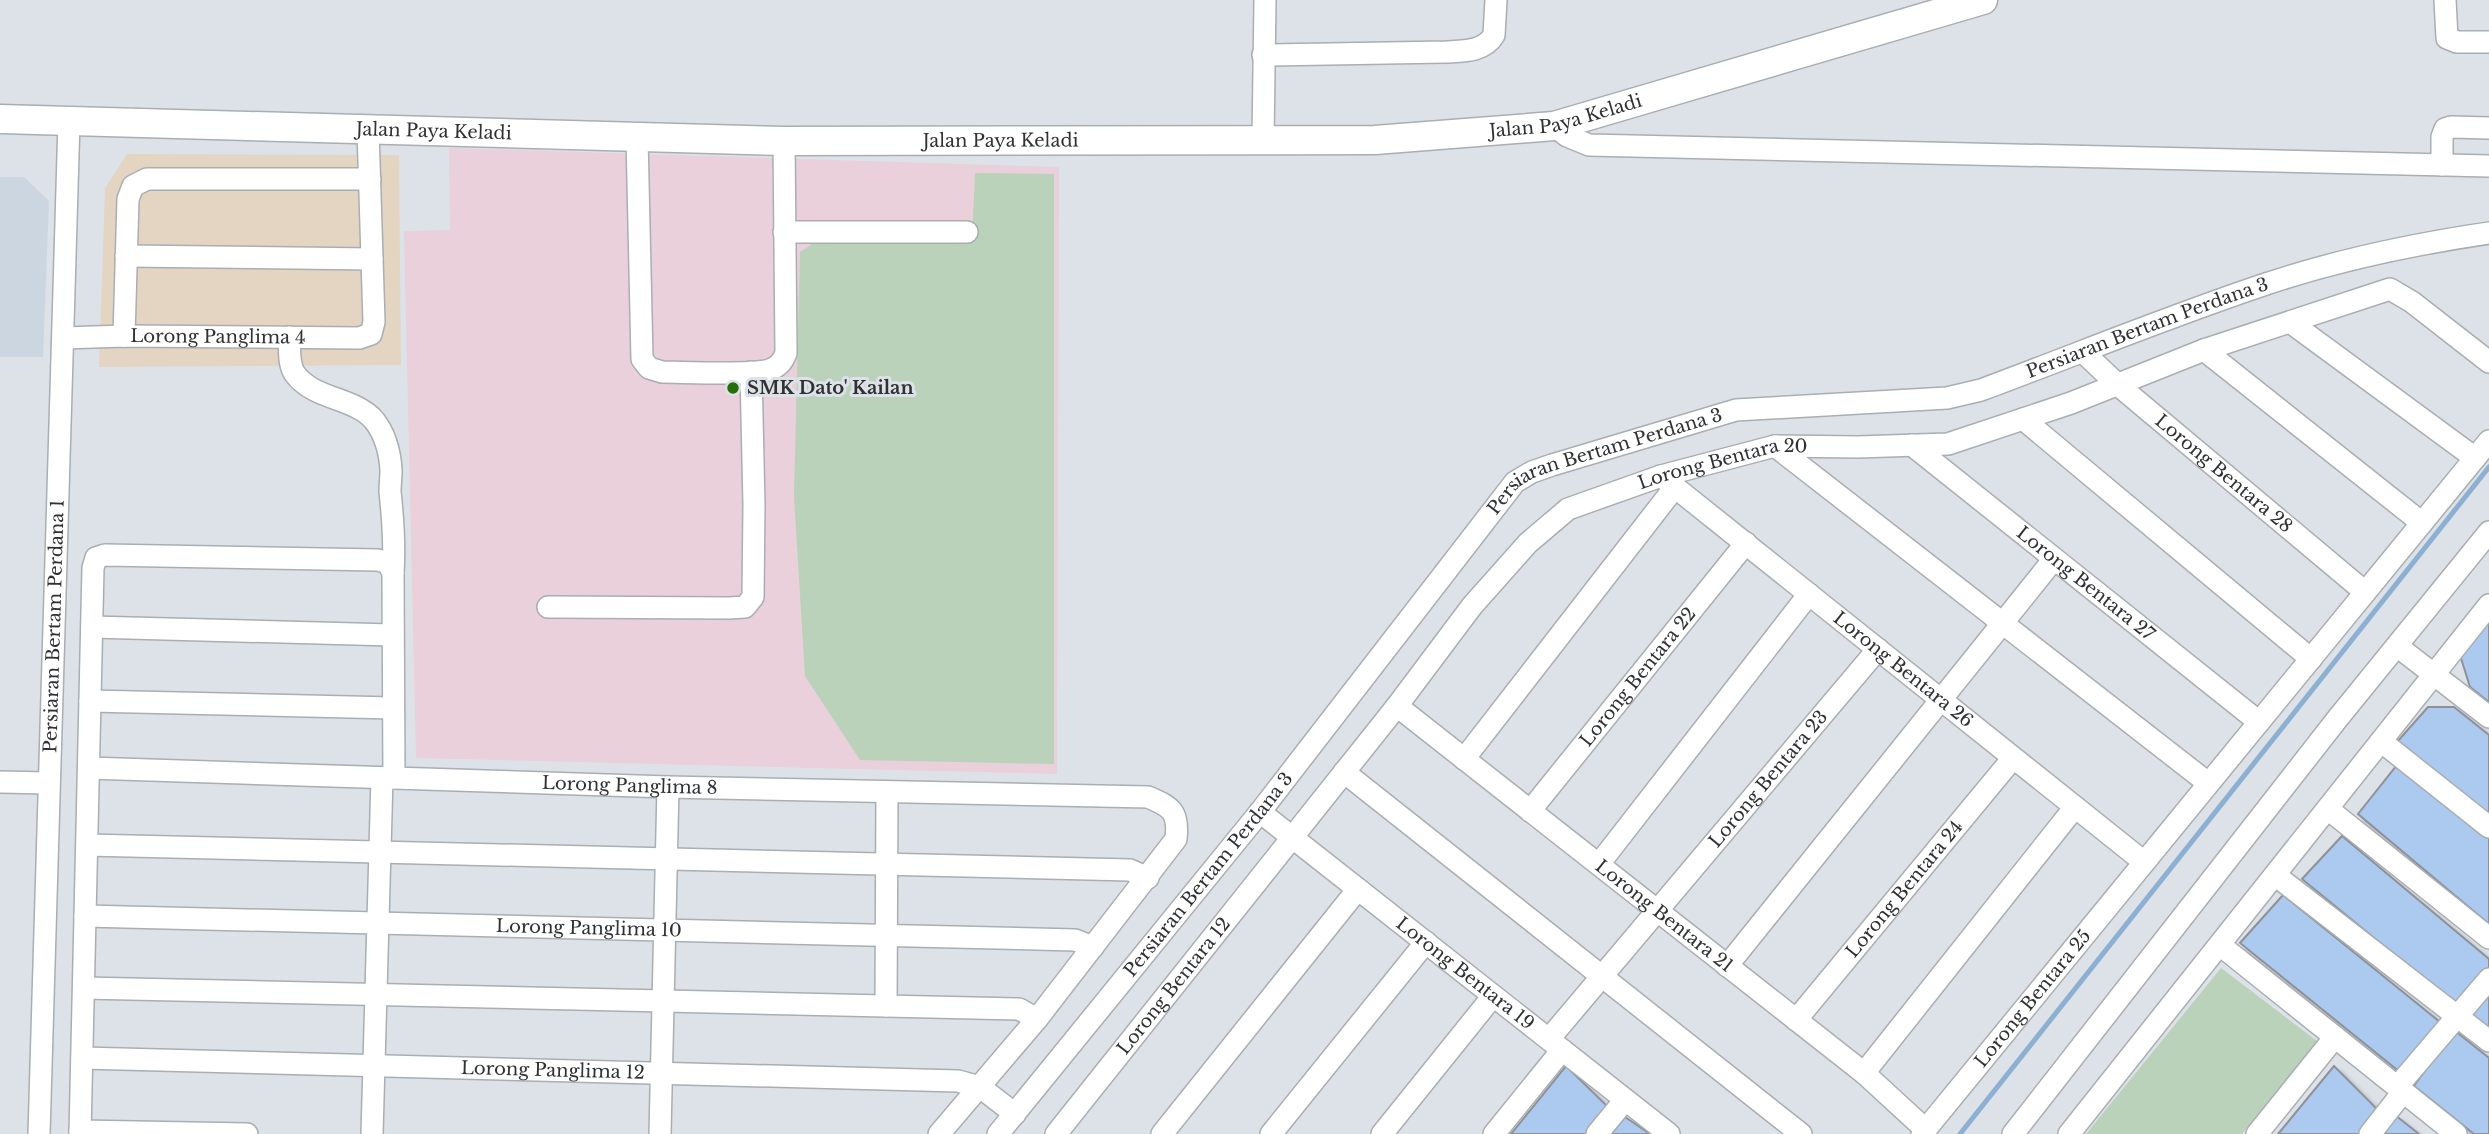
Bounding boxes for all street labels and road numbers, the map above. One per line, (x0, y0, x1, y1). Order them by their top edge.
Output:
street label: Jalan Paya Keladi (1486, 90, 1645, 142)
street label: Jalan Paya Keladi (354, 118, 512, 144)
street label: Jalan Paya Keladi (921, 130, 1079, 152)
street label: Persiaran Bertam Perdana 3 (2023, 273, 2271, 383)
street label: Lorong Panglima 4 (130, 325, 306, 349)
street label: Persiaran Bertam Perdana 3 (1483, 404, 1725, 519)
street label: Lorong Bentara 28 (2151, 410, 2297, 537)
street label: Lorong Bentara 20 (1635, 434, 1808, 494)
street label: Persiaran Bertam Perdana 1 (39, 499, 69, 753)
street label: Lorong Bentara 27 (2012, 522, 2160, 646)
street label: Lorong Bentara 22 (1575, 603, 1701, 751)
street label: Lorong Bentara 26 (1829, 607, 1978, 732)
street label: Lorong Bentara 23 (1704, 706, 1832, 852)
street label: Persiaran Bertam Perdana 3 (1119, 768, 1297, 981)
street label: Lorong Panglima 8 (542, 772, 718, 799)
street label: Lorong Bentara 24 (1841, 816, 1968, 962)
street label: Lorong Bentara 21 (1591, 855, 1738, 977)
street label: Lorong Bentara 19 (1392, 912, 1539, 1035)
street label: Lorong Bentara 12 (1112, 913, 1235, 1059)
street label: Lorong Panglima 10 (496, 915, 682, 941)
street label: Lorong Bentara 25 (1970, 925, 2096, 1072)
street label: Lorong Panglima 12 (461, 1057, 645, 1084)

